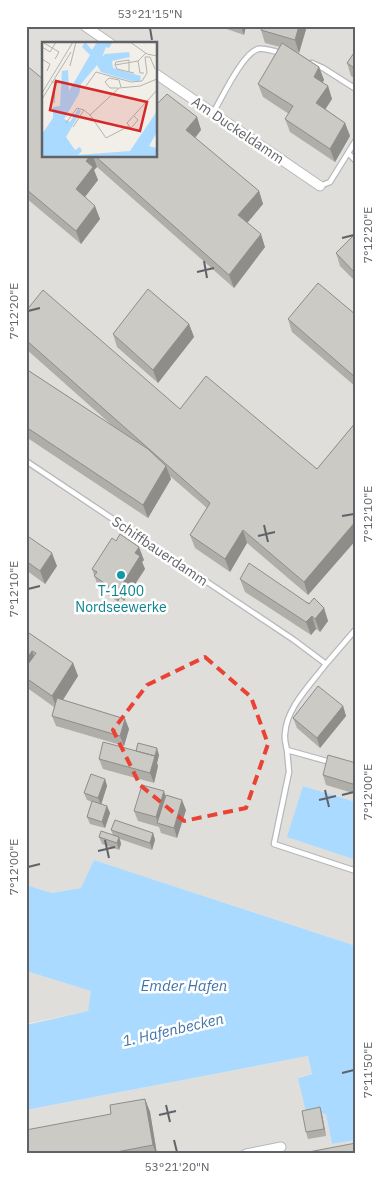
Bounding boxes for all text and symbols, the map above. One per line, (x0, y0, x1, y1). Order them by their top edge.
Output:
text: 53°21'15"N (117, 6, 183, 21)
inset map (42, 42, 158, 158)
street label: Am Duckeldamm (188, 92, 288, 168)
text: 7°12'20"E (360, 207, 375, 263)
text: 7°12'20"E (6, 283, 21, 339)
text: 7°12'10"E (360, 486, 375, 542)
street label: Schiffbauerdamm (109, 512, 211, 590)
text: 7°12'10"E (6, 561, 21, 617)
marker: T-1400 Nordseewerke (115, 569, 127, 581)
place label: T-1400 Nordseewerke (75, 582, 167, 616)
text: 7°12'00"E (360, 764, 375, 820)
text: 7°12'00"E (6, 839, 21, 895)
water label: Emder Hafen (141, 976, 227, 995)
water label: 1. Hafenbecken (120, 1009, 225, 1050)
text: 7°11'50"E (360, 1042, 375, 1098)
text: 53°21'20"N (144, 1159, 210, 1174)

